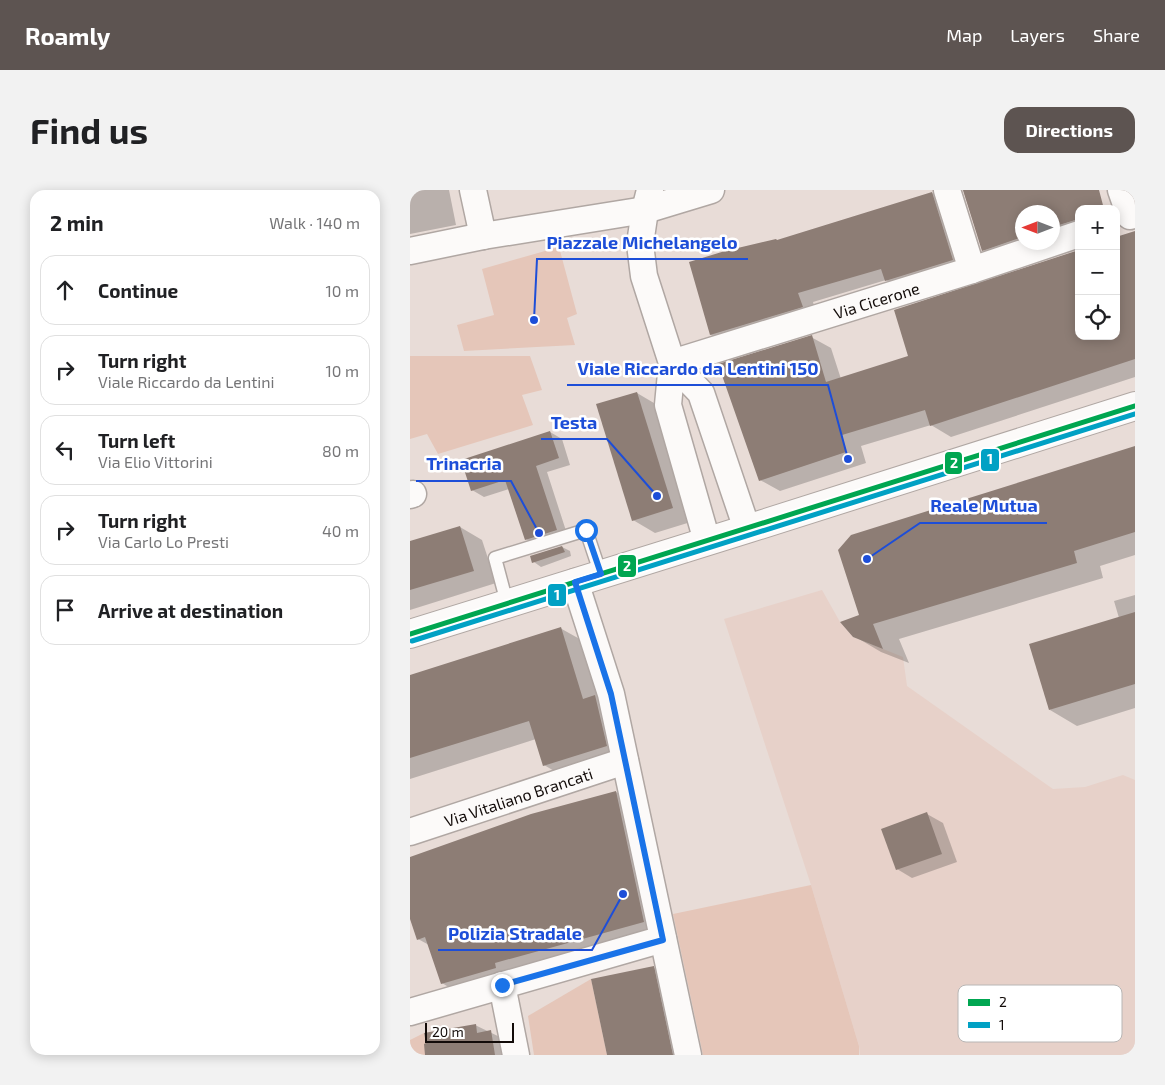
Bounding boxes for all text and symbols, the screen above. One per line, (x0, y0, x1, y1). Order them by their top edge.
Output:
text: Roamly (25, 21, 110, 50)
text: Map (946, 24, 982, 46)
text: Layers (1010, 24, 1065, 46)
text: Share (1093, 24, 1140, 46)
button: Directions (1004, 107, 1135, 153)
text: Find us (30, 109, 148, 151)
north arrow (1015, 205, 1060, 250)
map controls (1075, 205, 1120, 340)
button: + (1075, 205, 1120, 250)
text: 2 min (50, 210, 104, 235)
text: Walk · 140 m (269, 213, 360, 232)
callout: Piazzale Michelangelo (537, 226, 748, 259)
text: Piazzale Michelangelo (546, 231, 738, 253)
button: − (1075, 250, 1120, 295)
icon: ahead (51, 276, 79, 304)
street label: Via Cicerone (831, 277, 922, 322)
text: Continue (98, 279, 178, 302)
text: 10 m (325, 281, 359, 300)
button: locate (1075, 295, 1120, 340)
text: Turn right (98, 349, 186, 372)
callout: Viale Riccardo da Lentini 150 (567, 352, 828, 385)
icon: right (51, 356, 79, 384)
text: Viale Riccardo da Lentini 150 (577, 357, 819, 379)
text: 10 m (325, 361, 359, 380)
text: Viale Riccardo da Lentini (98, 372, 275, 391)
callout: Testa (541, 406, 607, 439)
text: Testa (551, 411, 597, 433)
text: Turn left (98, 429, 175, 452)
icon: left (51, 436, 79, 464)
text: 80 m (322, 441, 359, 460)
callout: Trinacria (416, 448, 511, 481)
line badge: 1 (980, 448, 1000, 472)
text: 1 (987, 450, 993, 467)
line badge: 2 (944, 451, 963, 475)
text: Via Elio Vittorini (98, 452, 213, 471)
text: Trinacria (426, 452, 502, 474)
text: 2 (950, 454, 958, 471)
callout: Reale Mutua (920, 490, 1047, 523)
text: Reale Mutua (930, 494, 1038, 516)
text: Turn right (98, 509, 186, 532)
icon: right (51, 516, 79, 544)
route start (575, 519, 598, 542)
text: 40 m (322, 521, 359, 540)
text: Via Carlo Lo Presti (98, 532, 229, 551)
line badge: 2 (617, 554, 637, 578)
text: 2 (623, 557, 631, 574)
line badge: 1 (547, 583, 567, 607)
text: 1 (554, 586, 560, 603)
icon: arrive (51, 596, 79, 624)
text: Arrive at destination (98, 599, 283, 622)
street label: Via Vitaliano Brancati (442, 763, 595, 830)
callout: Polizia Stradale (438, 917, 592, 950)
text: Polizia Stradale (448, 922, 582, 944)
route end (491, 974, 514, 997)
legend (958, 985, 1122, 1042)
text: 2 (999, 993, 1007, 1010)
text: 1 (999, 1016, 1005, 1033)
scale bar (425, 1020, 514, 1043)
text: 20 m (432, 1023, 464, 1040)

